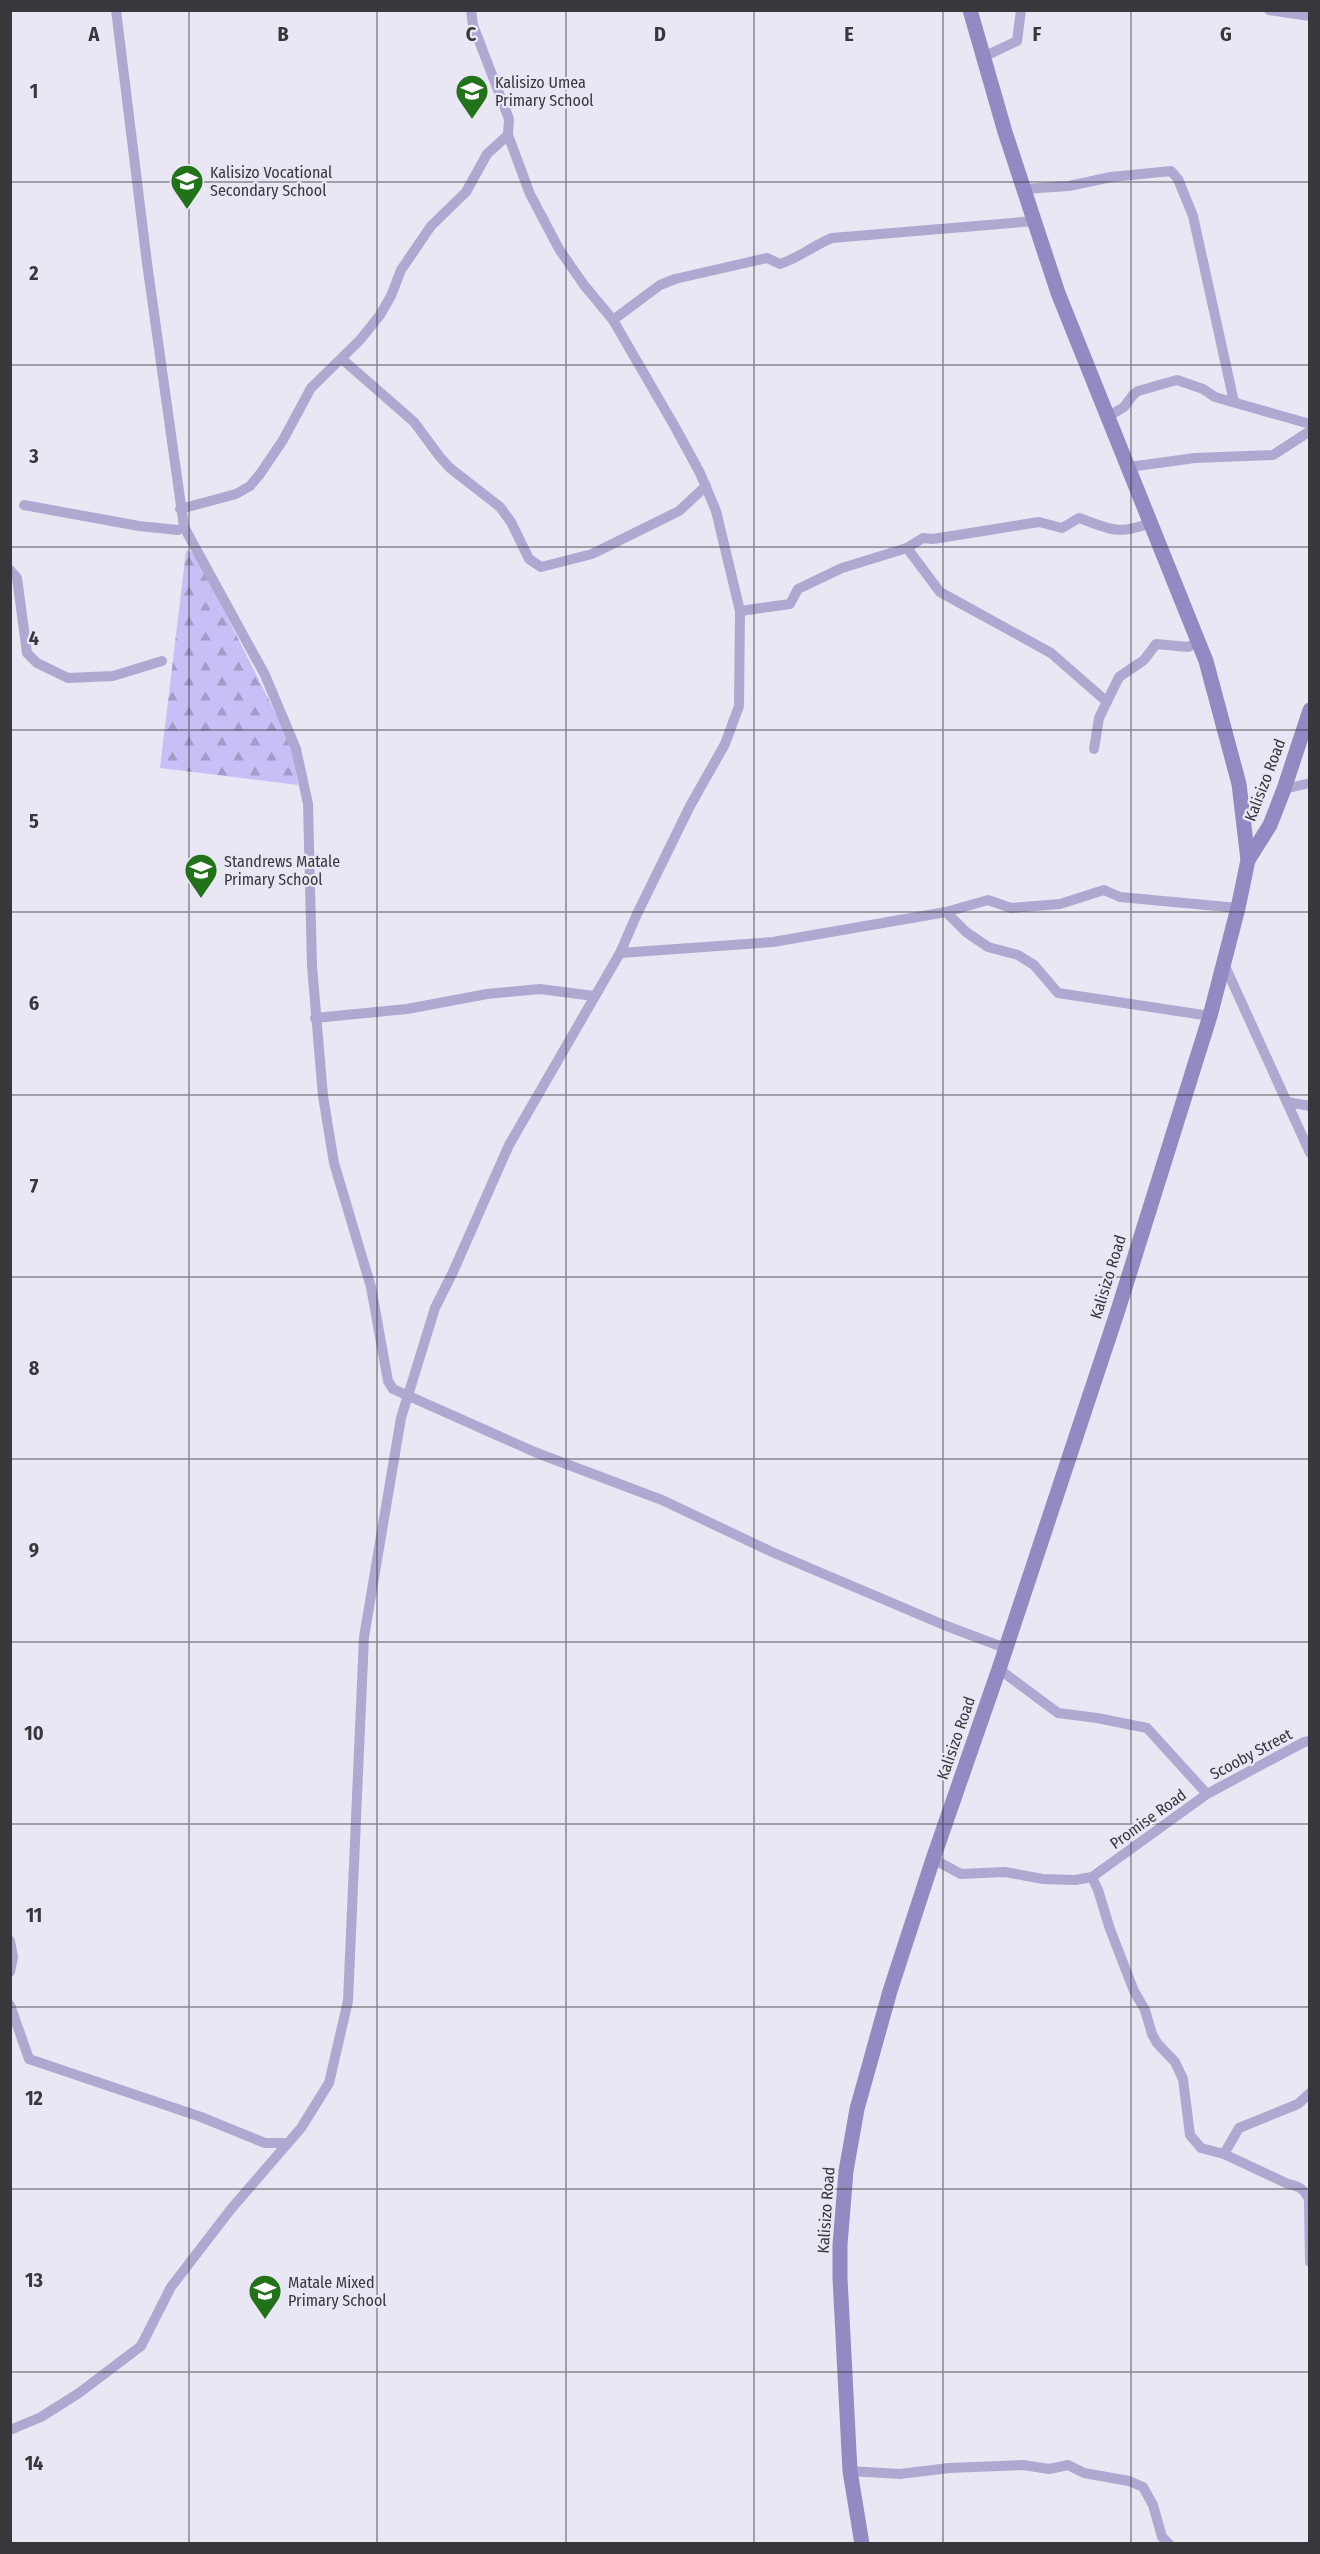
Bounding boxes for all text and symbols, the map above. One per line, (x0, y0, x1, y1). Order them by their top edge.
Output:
text: A (88, 22, 101, 46)
text: B (277, 22, 289, 46)
text: C (466, 22, 477, 46)
text: D (654, 22, 666, 46)
text: E (844, 22, 854, 46)
text: F (1033, 22, 1042, 46)
text: G (1220, 22, 1232, 46)
school or university icon: Kalisizo Umea Primary School (454, 73, 490, 120)
place label: Kalisizo Umea Primary School (495, 73, 594, 110)
text: 1 (30, 79, 38, 103)
school or university icon: Kalisizo Vocational Secondary School (169, 163, 205, 210)
place label: Kalisizo Vocational Secondary School (210, 163, 332, 200)
text: 2 (28, 261, 39, 285)
text: 3 (28, 444, 39, 468)
text: 4 (29, 626, 39, 650)
street label: Kalisizo Road (1241, 736, 1289, 824)
text: 5 (29, 809, 39, 833)
school or university icon: Standrews Matale Primary School (183, 852, 219, 899)
place label: Standrews Matale Primary School (224, 852, 340, 889)
text: 6 (29, 991, 39, 1015)
text: 7 (30, 1174, 39, 1198)
street label: Kalisizo Road (1086, 1233, 1130, 1321)
text: 8 (29, 1356, 40, 1380)
text: 9 (29, 1538, 39, 1562)
street label: Kalisizo Road (933, 1694, 979, 1782)
text: 10 (24, 1721, 44, 1745)
street label: Scooby Street (1207, 1724, 1296, 1784)
street label: Promise Road (1106, 1785, 1190, 1853)
text: 11 (26, 1903, 42, 1927)
text: 12 (25, 2086, 43, 2110)
street label: Kalisizo Road (813, 2166, 839, 2254)
text: 13 (25, 2268, 43, 2292)
school or university icon: Matale Mixed Primary School (247, 2273, 283, 2320)
place label: Matale Mixed Primary School (288, 2273, 387, 2310)
text: 14 (25, 2451, 43, 2475)

